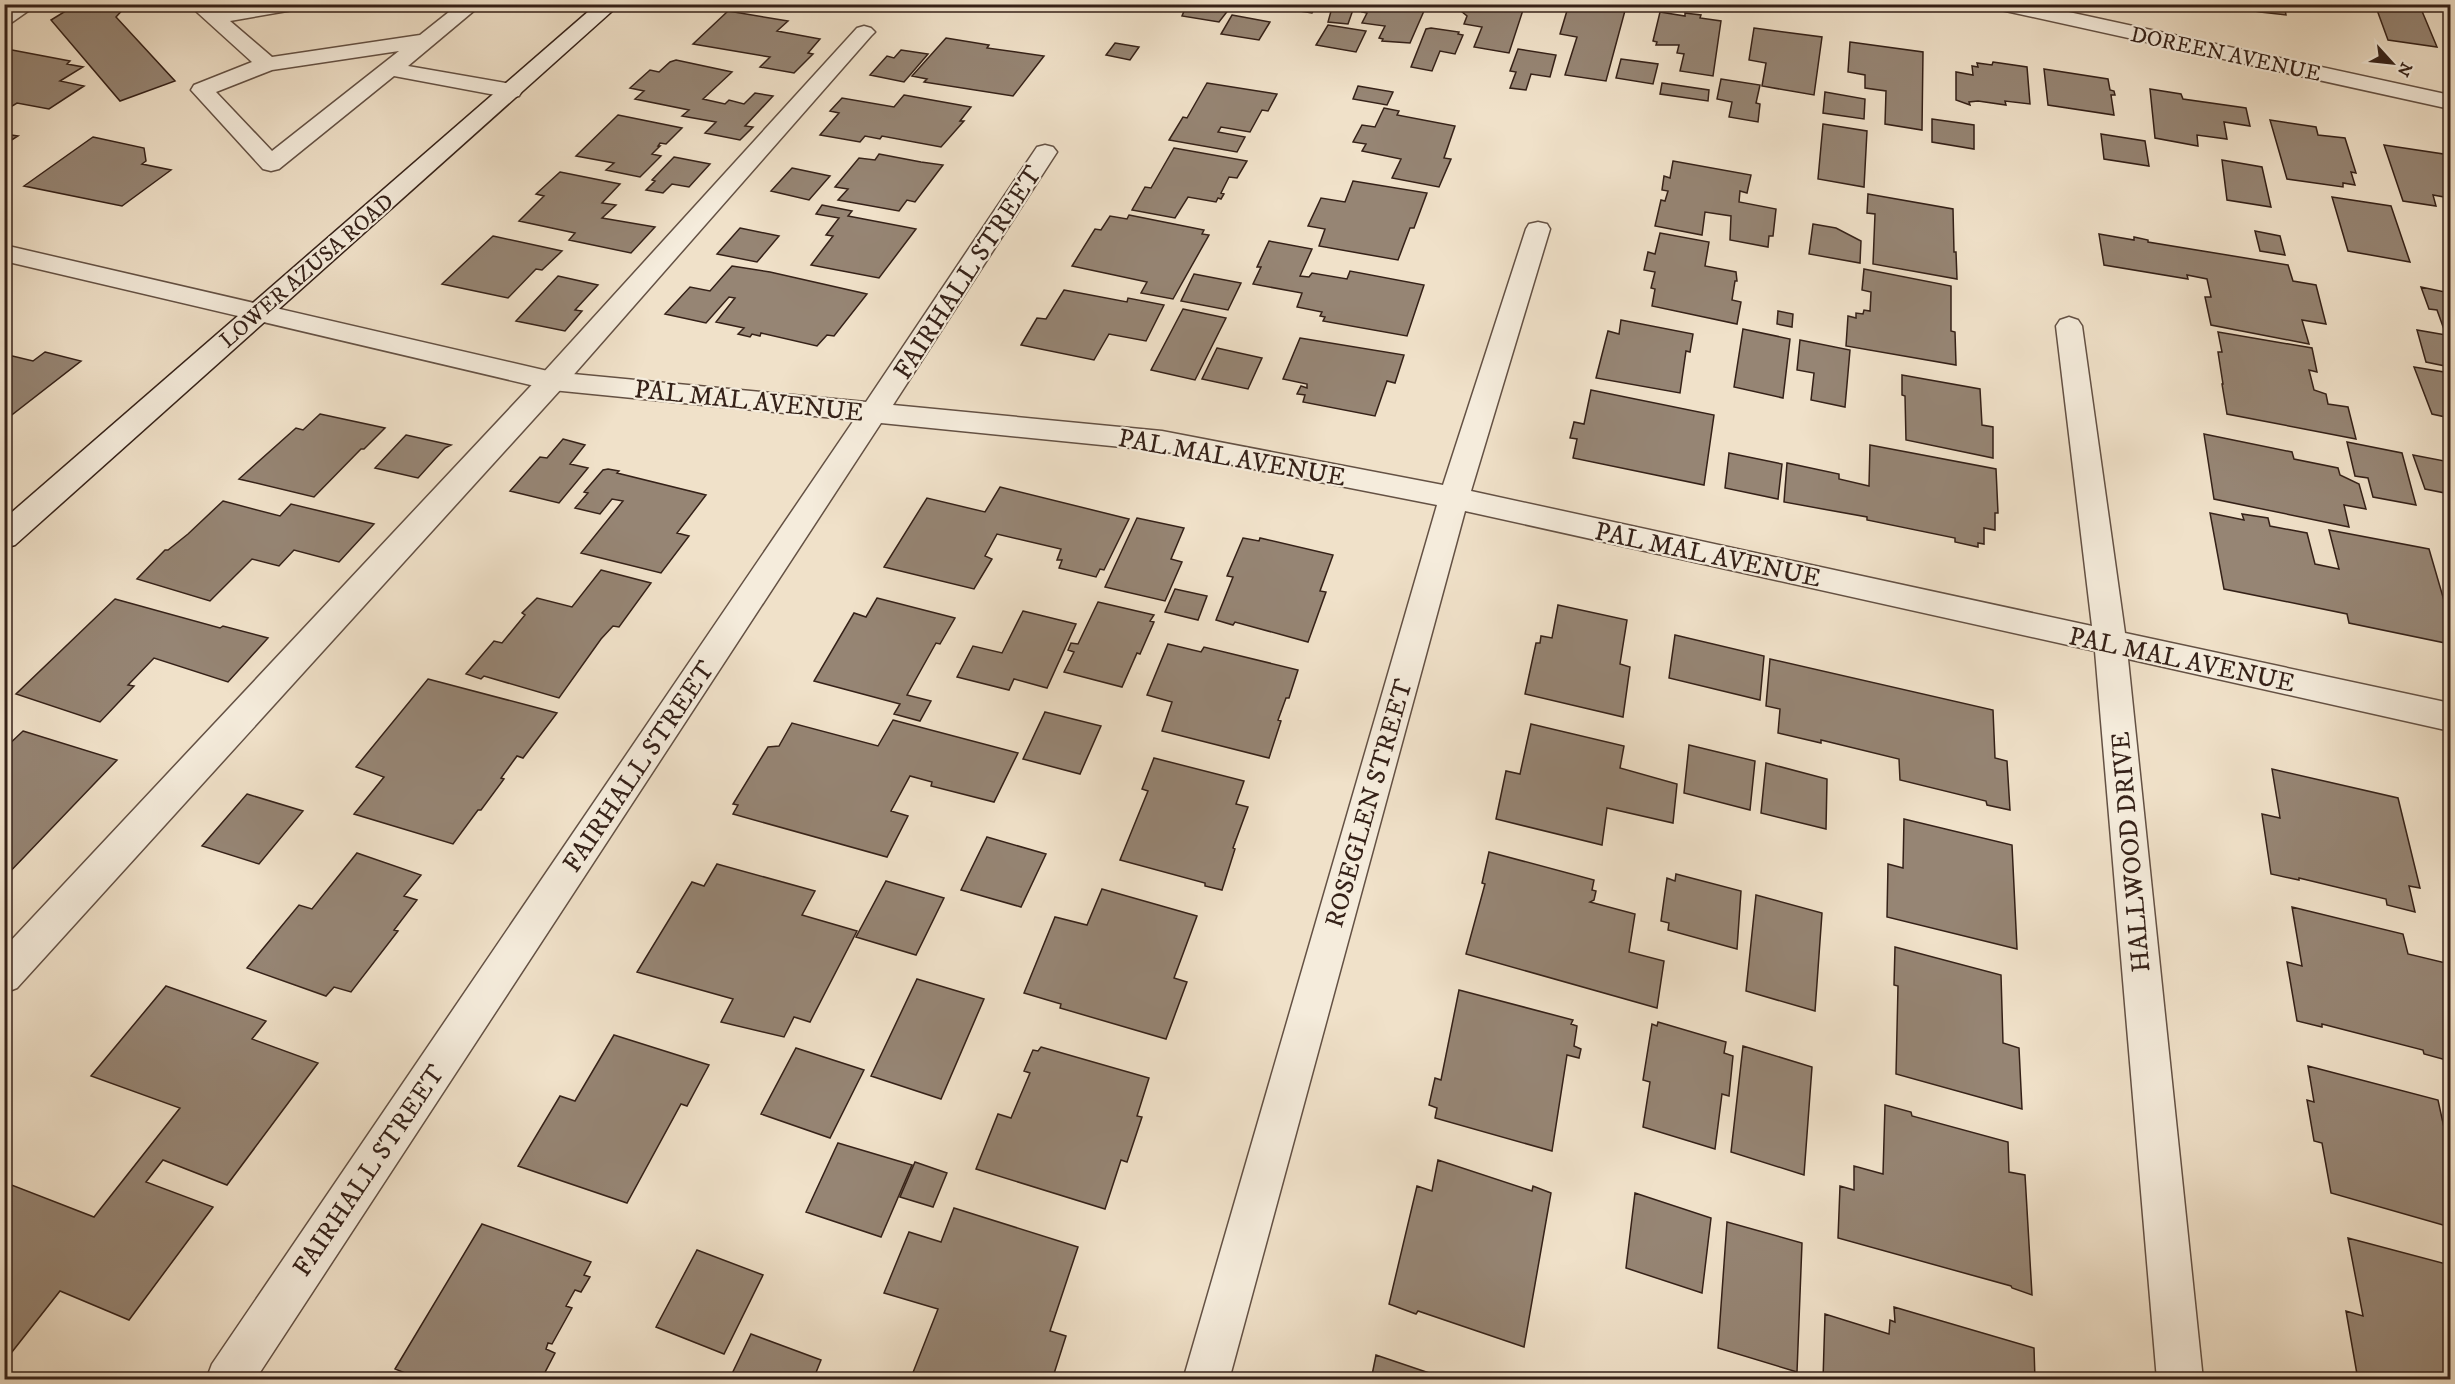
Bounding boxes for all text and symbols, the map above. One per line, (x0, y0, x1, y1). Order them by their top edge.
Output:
street label: DOREEN AVENUE (2128, 21, 2323, 88)
north arrow (2362, 33, 2422, 93)
text: N (2393, 59, 2416, 80)
street label: FAIRHALL STREET (887, 159, 1050, 386)
street label: LOWER AZUSA ROAD (214, 188, 400, 354)
street label: PAL MAL AVENUE (633, 373, 865, 430)
street label: PAL MAL AVENUE (1115, 422, 1348, 495)
street label: PAL MAL AVENUE (1592, 515, 1824, 596)
street label: PAL MAL AVENUE (2066, 620, 2298, 701)
street label: FAIRHALL STREET (556, 654, 723, 879)
street label: ROSEGLEN STREET (1318, 675, 1421, 931)
street label: HALLWOOD DRIVE (2105, 730, 2158, 974)
street label: FAIRHALL STREET (286, 1058, 453, 1283)

